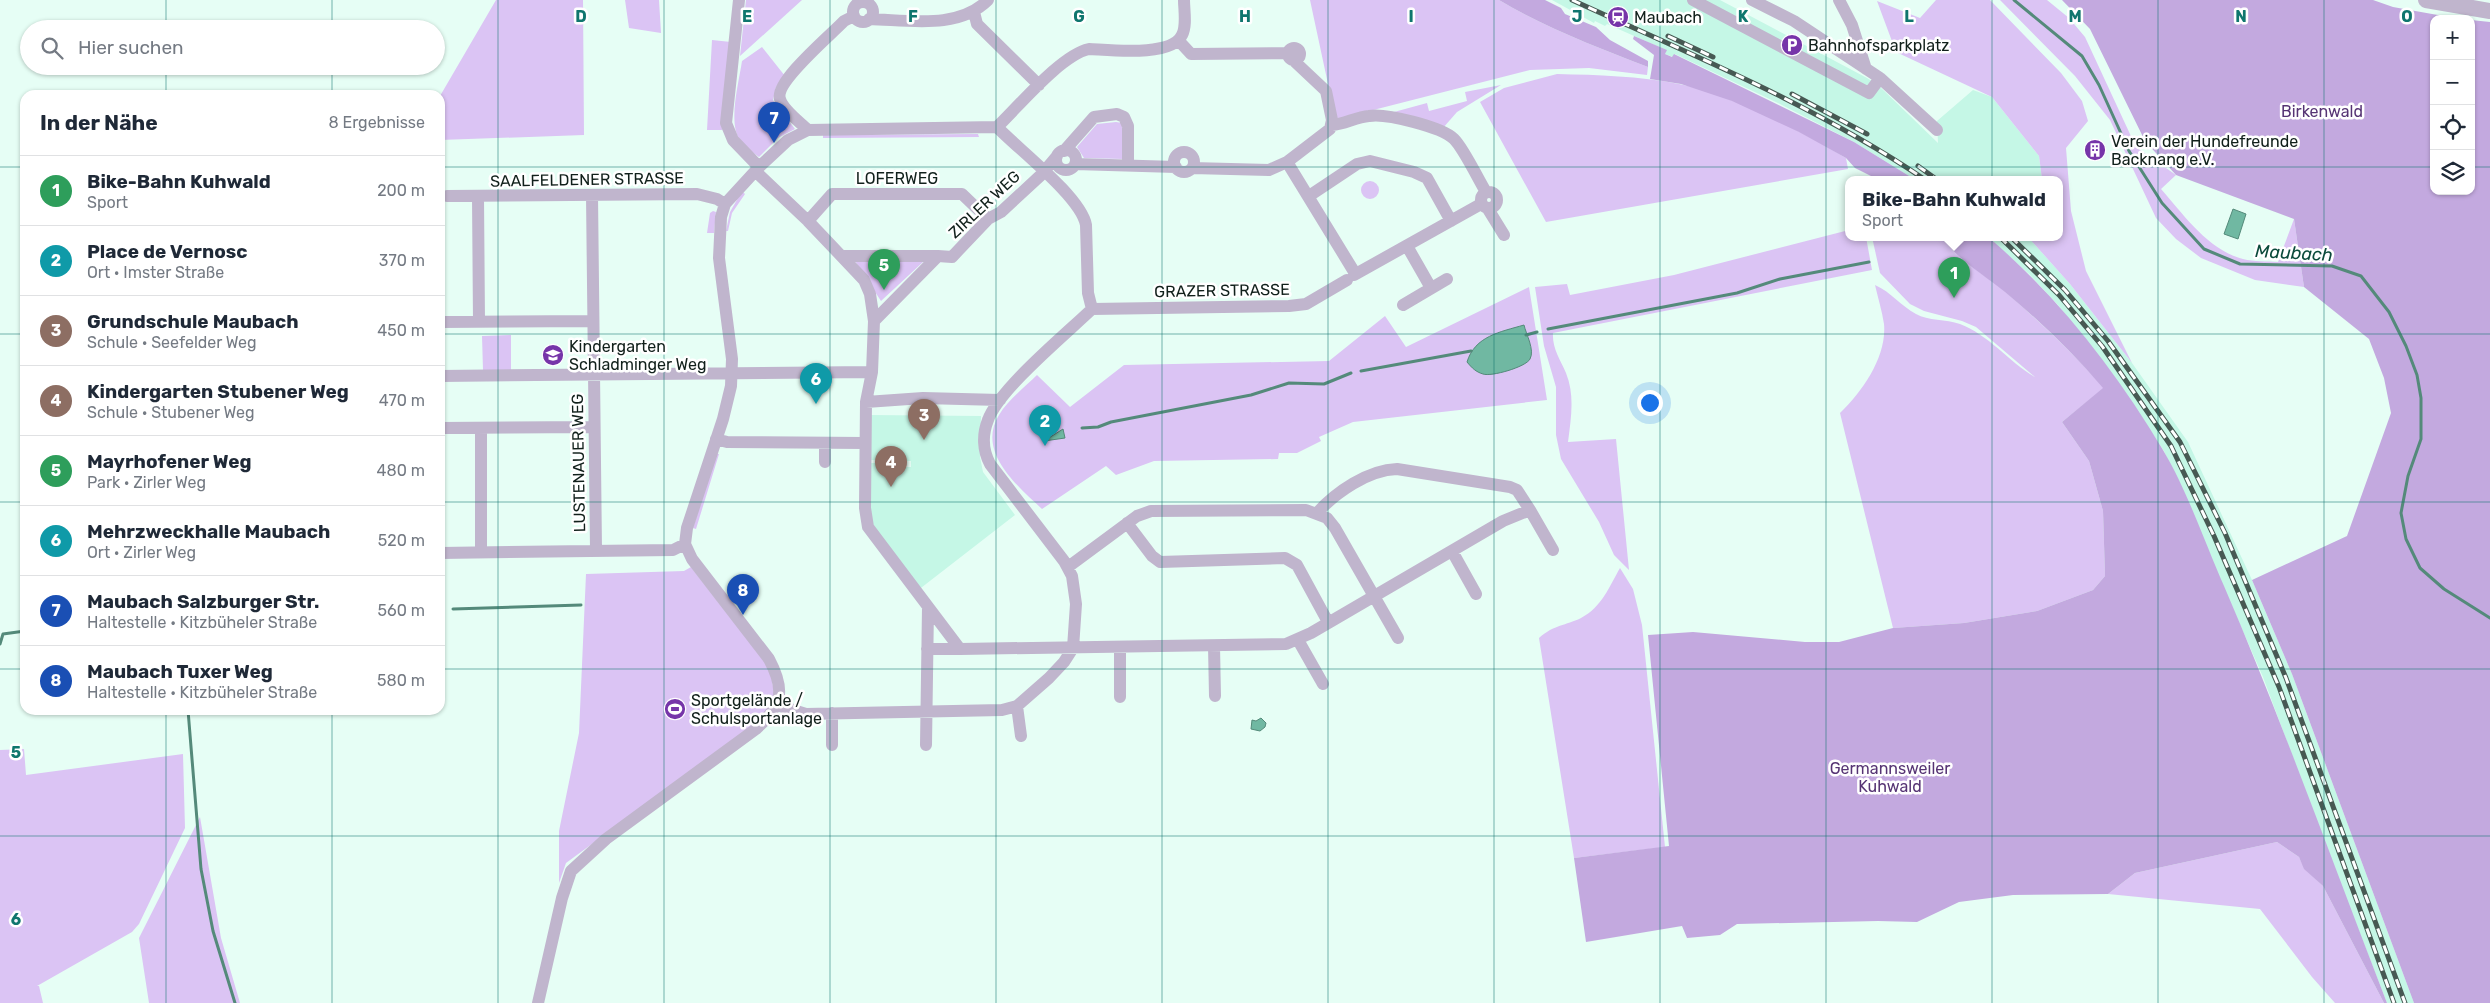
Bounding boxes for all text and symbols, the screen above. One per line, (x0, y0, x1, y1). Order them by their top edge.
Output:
station icon: Maubach (1606, 5, 1630, 29)
text: D (575, 7, 587, 26)
text: E (742, 7, 752, 26)
text: F (908, 7, 918, 26)
text: G (1073, 7, 1085, 26)
text: H (1239, 7, 1251, 26)
text: I (1408, 7, 1414, 26)
text: J (1572, 7, 1582, 26)
text: K (1738, 7, 1749, 26)
text: L (1904, 7, 1914, 26)
text: M (2068, 7, 2082, 26)
text: N (2235, 7, 2247, 26)
text: O (2401, 7, 2413, 26)
place label: Maubach (1634, 8, 1702, 27)
map controls (2430, 15, 2475, 195)
button: + (2430, 15, 2475, 60)
search box (20, 20, 445, 75)
parking icon: Bahnhofsparkplatz (1780, 33, 1804, 57)
icon: search (38, 34, 66, 62)
text: Hier suchen (78, 36, 184, 59)
place label: Bahnhofsparkplatz (1808, 36, 1949, 55)
button: − (2430, 60, 2475, 105)
pin: 7 (758, 102, 790, 143)
park label: Birkenwald (2281, 102, 2363, 121)
button: locate (2430, 105, 2475, 150)
text: In der Nähe (40, 110, 158, 135)
text: 8 Ergebnisse (328, 113, 425, 132)
place label: Verein der Hundefreunde Backnang e.V. (2111, 132, 2298, 169)
building icon: Verein der Hundefreunde Backnang e.V. (2083, 138, 2107, 162)
button: layers (2430, 150, 2475, 195)
street label: ZIRLER WEG (945, 167, 1024, 242)
street label: SAALFELDENER STRASSE (490, 168, 684, 191)
street label: LOFERWEG (856, 169, 938, 188)
text: Bike-Bahn Kuhwald (87, 170, 271, 193)
popup (1845, 176, 2063, 241)
text: 1 (52, 181, 60, 200)
text: 200 m (377, 181, 425, 200)
text: Bike-Bahn Kuhwald (1862, 188, 2046, 211)
text: Sport (87, 193, 128, 212)
text: Sport (1862, 211, 1903, 230)
text: Place de Vernosc (87, 240, 247, 263)
water label: Maubach (2255, 240, 2333, 266)
pin: 5 (868, 249, 900, 290)
text: 2 (51, 251, 61, 270)
text: 370 m (379, 251, 425, 270)
pin: 1 (1938, 257, 1970, 298)
text: Ort · Imster Straße (87, 263, 224, 282)
street label: GRAZER STRASSE (1154, 280, 1290, 301)
text: Grundschule Maubach (87, 310, 299, 333)
text: 3 (51, 321, 61, 340)
text: 450 m (377, 321, 425, 340)
text: Schule · Seefelder Weg (87, 333, 257, 352)
place label: Kindergarten Schladminger Weg (569, 337, 706, 374)
school or university icon: Kindergarten Schladminger Weg (541, 343, 565, 367)
pin: 6 (800, 363, 832, 404)
text: Kindergarten Stubener Weg (87, 380, 349, 403)
your location (1637, 390, 1663, 416)
text: 4 (51, 391, 61, 410)
text: 470 m (379, 391, 425, 410)
street label: LUSTENAUER WEG (568, 393, 589, 533)
pin: 3 (908, 399, 940, 440)
text: Schule · Stubener Weg (87, 403, 254, 422)
pin: 2 (1029, 405, 1061, 446)
pin: 4 (875, 446, 907, 487)
text: Mayrhofener Weg (87, 450, 251, 473)
text: 5 (51, 461, 61, 480)
text: 480 m (377, 461, 425, 480)
text: Park · Zirler Weg (87, 473, 206, 492)
text: Mehrzweckhalle Maubach (87, 520, 330, 543)
text: 6 (51, 531, 61, 550)
text: 520 m (378, 531, 425, 550)
text: Ort · Zirler Weg (87, 543, 196, 562)
pin: 8 (727, 574, 759, 615)
text: Maubach Salzburger Str. (87, 590, 320, 613)
text: 7 (51, 601, 61, 620)
text: 560 m (378, 601, 425, 620)
text: Haltestelle · Kitzbüheler Straße (87, 613, 317, 632)
text: Maubach Tuxer Weg (87, 660, 273, 683)
text: 8 (51, 671, 61, 690)
text: 580 m (377, 671, 425, 690)
text: Haltestelle · Kitzbüheler Straße (87, 683, 317, 702)
place label: Sportgelände / Schulsportanlage (691, 691, 822, 728)
sports icon: Sportgelände / Schulsportanlage (663, 697, 687, 721)
text: 5 (11, 743, 21, 762)
park label: Germannsweiler Kuhwald (1830, 759, 1950, 796)
text: 6 (11, 910, 21, 929)

